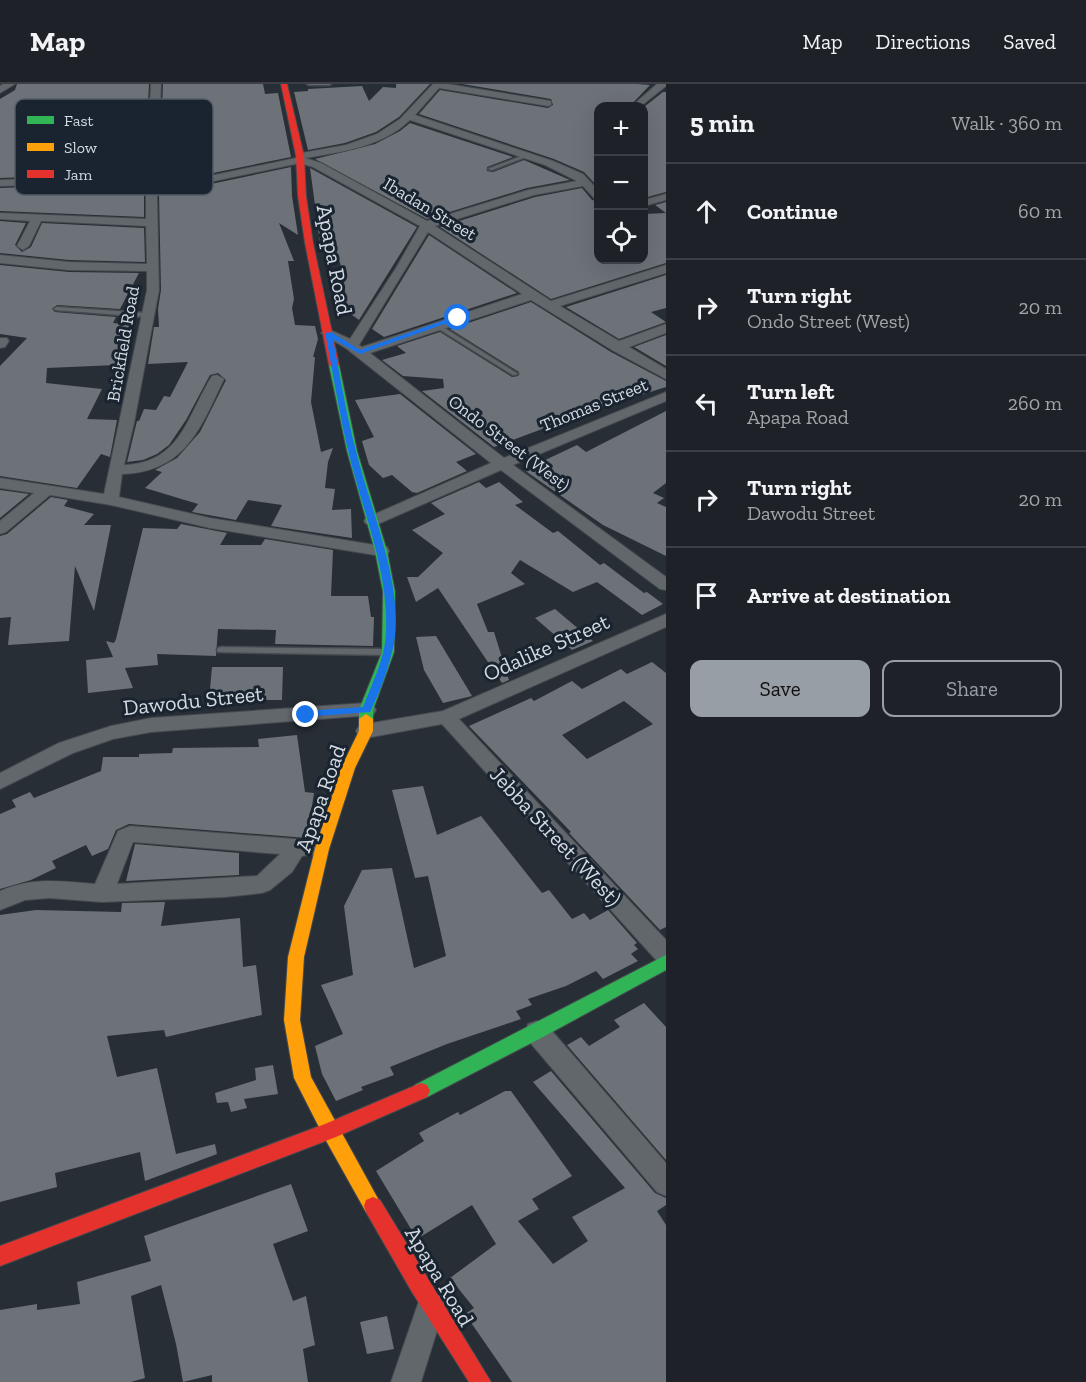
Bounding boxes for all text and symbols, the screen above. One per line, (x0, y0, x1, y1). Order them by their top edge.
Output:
text: Map (30, 25, 85, 58)
text: Map (803, 29, 843, 54)
text: Directions (876, 29, 970, 54)
text: Saved (1003, 29, 1056, 54)
legend (15, 99, 213, 195)
map controls (594, 102, 648, 264)
button: + (594, 102, 648, 156)
text: 5 min (690, 107, 754, 139)
text: Fast (64, 111, 93, 130)
text: Walk · 360 m (952, 111, 1062, 135)
text: Slow (64, 138, 98, 157)
button: − (594, 156, 648, 210)
text: Jam (64, 165, 93, 184)
street label: Ibadan Street (380, 173, 481, 246)
icon: ahead (690, 195, 723, 228)
text: Continue (747, 198, 838, 225)
text: 60 m (1018, 199, 1062, 223)
street label: Apapa Road (311, 203, 358, 318)
button: locate (594, 210, 648, 264)
text: Turn right (747, 282, 851, 309)
street label: Brickfield Road (102, 284, 144, 404)
icon: right (690, 291, 723, 324)
text: 20 m (1018, 295, 1062, 319)
route start (444, 304, 470, 330)
text: Ondo Street (West) (747, 309, 910, 333)
street label: Thomas Street (537, 373, 651, 437)
text: Turn left (747, 378, 834, 405)
icon: left (690, 387, 723, 420)
street label: Ondo Street (West) (444, 390, 574, 496)
text: 260 m (1008, 391, 1062, 415)
text: Apapa Road (747, 405, 849, 429)
text: Turn right (747, 474, 851, 501)
icon: right (690, 483, 723, 516)
text: 20 m (1018, 487, 1062, 511)
text: Dawodu Street (747, 501, 875, 525)
icon: arrive (690, 579, 723, 612)
text: Arrive at destination (747, 582, 950, 609)
street label: Odalike Street (479, 607, 614, 687)
button: Save (690, 660, 870, 717)
button: Share (882, 660, 1062, 717)
street label: Dawodu Street (122, 680, 265, 721)
route end (292, 701, 318, 727)
street label: Apapa Road (289, 741, 351, 855)
street label: Jebba Street (West) (484, 761, 627, 912)
street label: Apapa Road (399, 1221, 480, 1331)

